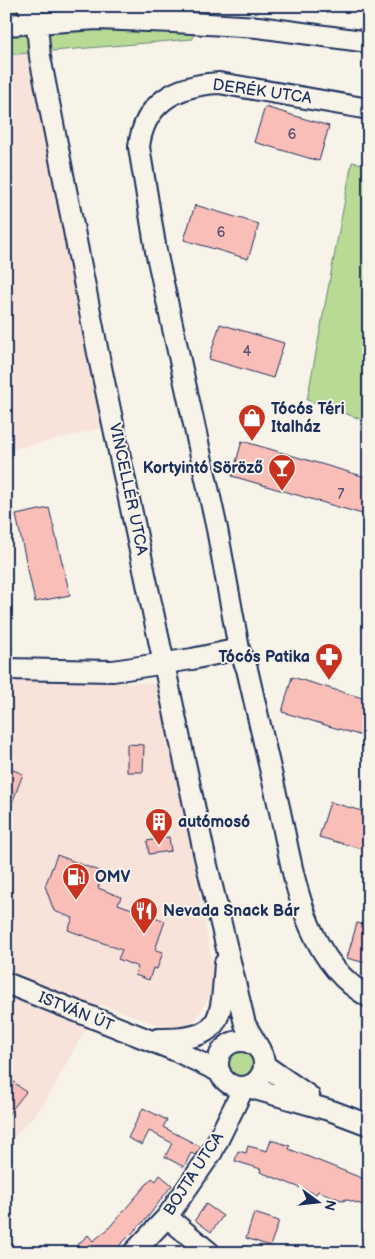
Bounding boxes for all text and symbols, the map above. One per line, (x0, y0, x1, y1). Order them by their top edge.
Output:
street label: DERÉK UTCA (211, 74, 313, 108)
house number: 6 (288, 126, 297, 143)
house number: 6 (217, 224, 226, 241)
house number: 4 (243, 343, 252, 360)
place label: Tócós Téri Italház (271, 400, 345, 437)
shop icon: Tócós Téri Italház (237, 403, 267, 442)
street label: VINCELLÉR UTCA (105, 421, 153, 557)
bar icon: Kortyintó Söröző (267, 453, 297, 492)
place label: Kortyintó Söröző (143, 459, 263, 478)
house number: 7 (338, 486, 345, 503)
pharmacy icon: Tócós Patika (314, 642, 344, 681)
place label: Tócós Patika (218, 648, 310, 667)
building icon: autómosó (144, 807, 174, 846)
place label: autómosó (178, 813, 250, 832)
fuel station icon: OMV (61, 862, 91, 901)
place label: OMV (95, 868, 131, 887)
restaurant icon: Nevada Snack Bár (129, 896, 159, 935)
place label: Nevada Snack Bár (163, 902, 300, 921)
street label: ISTVÁN ÚT (36, 986, 118, 1036)
street label: BOJTA UTCA (160, 1129, 228, 1219)
north arrow (292, 1176, 342, 1226)
text: N (321, 1198, 340, 1213)

